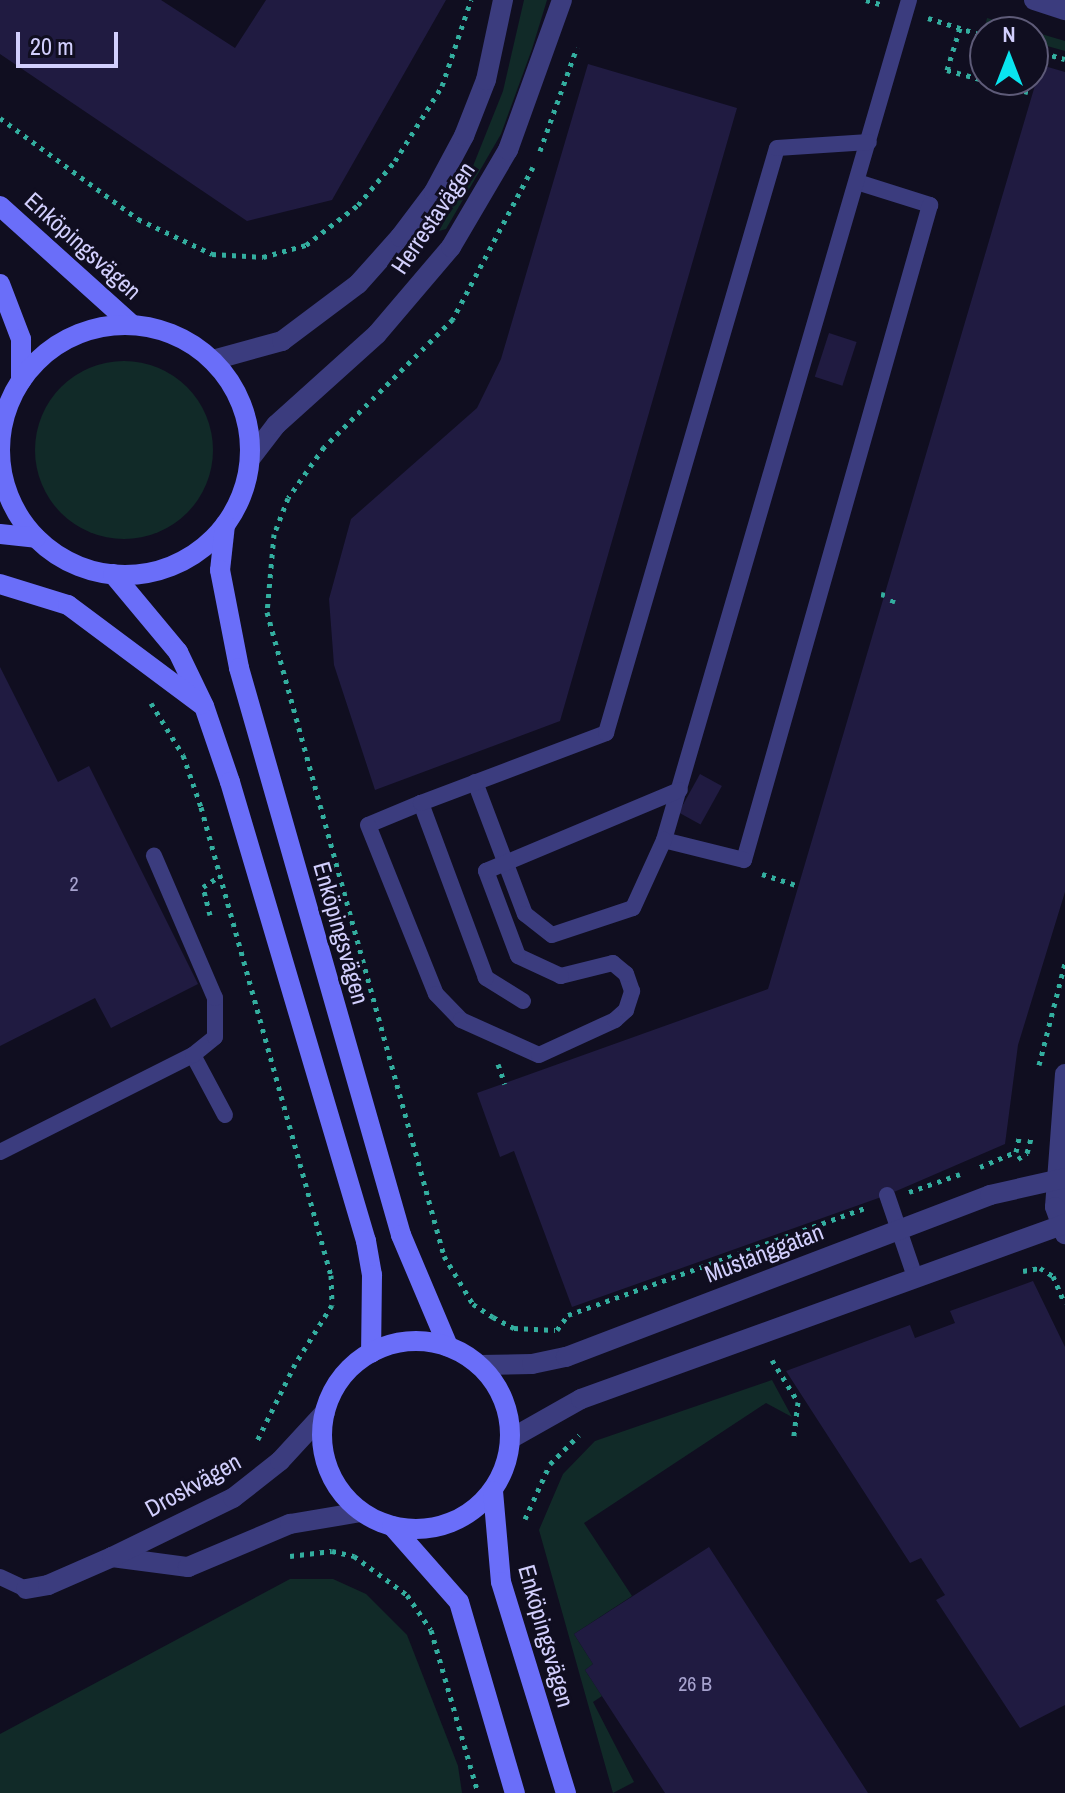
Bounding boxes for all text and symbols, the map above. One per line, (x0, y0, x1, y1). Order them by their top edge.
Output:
scale bar (20, 16, 122, 66)
north arrow (969, 16, 1049, 96)
text: N (1002, 19, 1016, 49)
text: 20 m (30, 30, 74, 62)
street label: Herrestavägen (385, 156, 481, 280)
street label: Enköpingsvägen (19, 186, 147, 306)
street label: Enköpingsvägen (307, 859, 375, 1007)
house number: 2 (69, 871, 79, 895)
street label: Mustanggatan (701, 1217, 827, 1289)
street label: Droskvägen (140, 1447, 246, 1523)
street label: Enköpingsvägen (512, 1562, 580, 1710)
house number: 26 B (678, 1671, 712, 1695)

